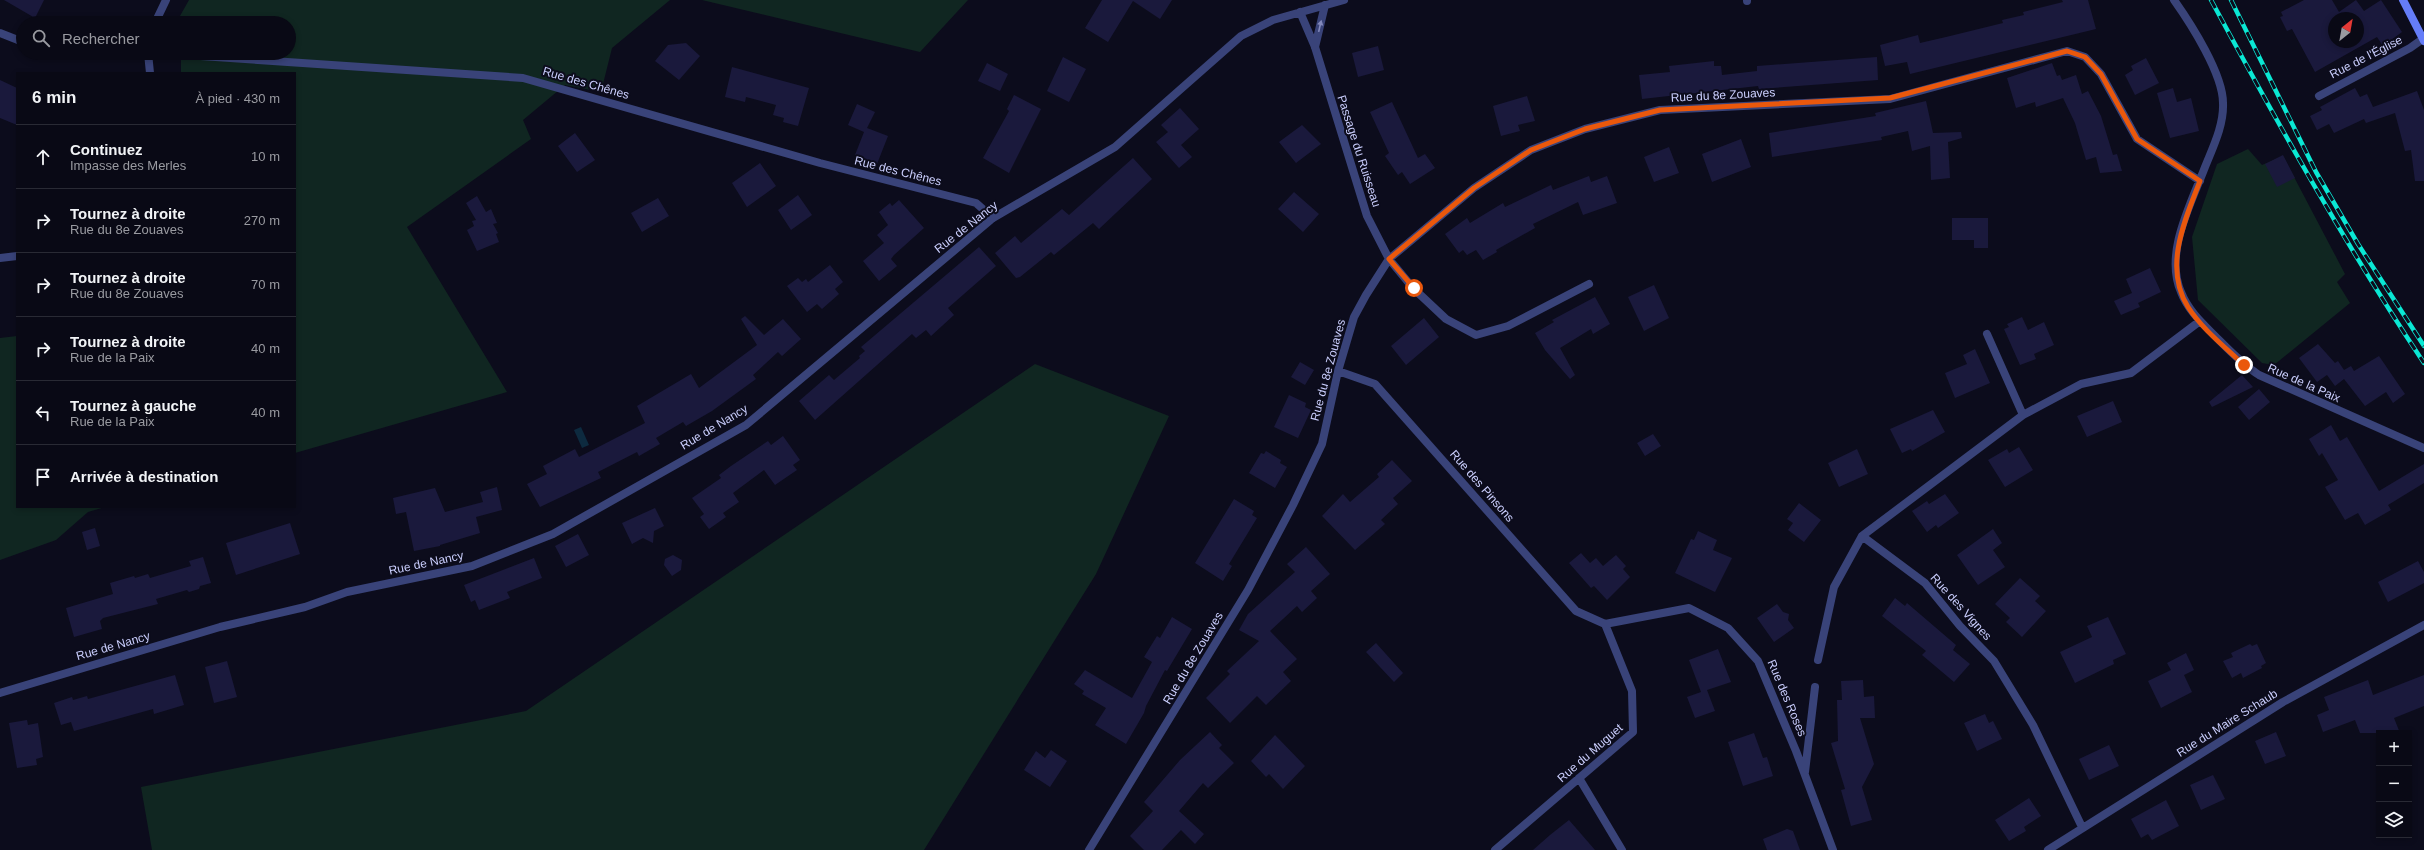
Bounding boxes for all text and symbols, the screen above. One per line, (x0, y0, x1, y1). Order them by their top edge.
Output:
north arrow (2328, 12, 2364, 48)
search box (16, 16, 296, 60)
one-way arrow (1317, 20, 1323, 32)
icon: search (30, 27, 52, 49)
text: Rechercher (62, 30, 140, 47)
street label: Rue de l'Église (2327, 32, 2405, 81)
street label: Rue des Chênes (541, 64, 631, 102)
street label: Rue du 8e Zouaves (1670, 85, 1776, 105)
text: 6 min (32, 88, 76, 107)
text: À pied · 430 m (195, 91, 280, 106)
street label: Passage du Ruisseau (1334, 93, 1384, 209)
text: Continuez (70, 141, 143, 158)
icon: ahead (32, 146, 54, 168)
text: 10 m (251, 149, 280, 164)
street label: Rue des Chênes (853, 153, 943, 189)
text: Impasse des Merles (70, 158, 186, 173)
street label: Rue de Nancy (932, 198, 1000, 256)
text: Tournez à droite (70, 205, 186, 222)
icon: right (32, 210, 54, 232)
text: 270 m (244, 213, 280, 228)
text: Rue du 8e Zouaves (70, 222, 183, 237)
text: Tournez à droite (70, 269, 186, 286)
icon: right (32, 274, 54, 296)
text: 70 m (251, 277, 280, 292)
route start (1405, 279, 1423, 297)
text: Rue du 8e Zouaves (70, 286, 183, 301)
street label: Rue du 8e Zouaves (1308, 318, 1348, 422)
text: Tournez à droite (70, 333, 186, 350)
icon: right (32, 338, 54, 360)
text: 40 m (251, 341, 280, 356)
text: Rue de la Paix (70, 350, 155, 365)
route end (2235, 356, 2253, 374)
street label: Rue de la Paix (2266, 361, 2342, 405)
text: Tournez à gauche (70, 397, 196, 414)
street label: Rue de Nancy (678, 401, 750, 453)
icon: left (32, 402, 54, 424)
text: 40 m (251, 405, 280, 420)
text: Rue de la Paix (70, 414, 155, 429)
street label: Rue des Pinsons (1447, 447, 1517, 525)
icon: arrive (32, 466, 54, 488)
text: Arrivée à destination (70, 468, 218, 485)
street label: Rue de Nancy (387, 548, 465, 578)
street label: Rue des Vignes (1928, 571, 1994, 643)
street label: Rue du 8e Zouaves (1160, 610, 1226, 706)
street label: Rue de Nancy (75, 629, 151, 663)
street label: Rue des Roses (1765, 658, 1809, 738)
street label: Rue du Maire Schaub (2174, 686, 2280, 760)
street label: Rue du Muguet (1554, 720, 1626, 785)
map controls (2376, 730, 2412, 838)
button: + (2376, 730, 2412, 766)
button: − (2376, 766, 2412, 802)
button: layers (2376, 802, 2412, 838)

